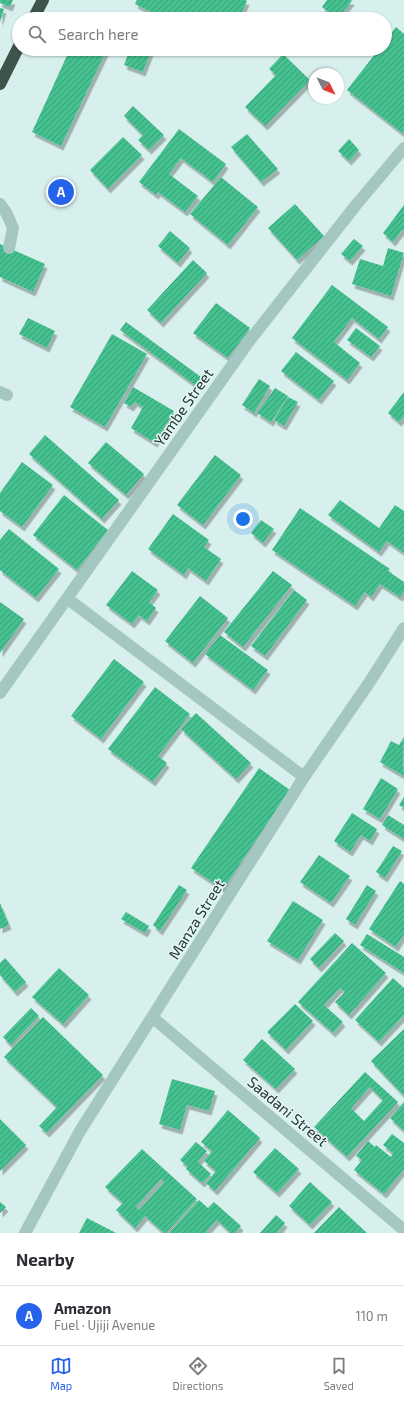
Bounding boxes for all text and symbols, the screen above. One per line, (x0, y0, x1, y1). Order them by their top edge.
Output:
search box (12, 12, 392, 56)
icon: search (26, 23, 48, 45)
text: Search here (58, 25, 139, 43)
north arrow (308, 68, 344, 104)
pin: A (48, 177, 74, 207)
street label: Yambe Street (150, 364, 217, 449)
your location (233, 509, 253, 529)
street label: Manza Street (164, 875, 228, 962)
street label: Saadani Street (244, 1072, 332, 1150)
text: Nearby (16, 1249, 74, 1269)
text: Amazon (54, 1299, 111, 1317)
text: A (25, 1308, 33, 1324)
text: 110 m (356, 1308, 388, 1324)
text: Fuel · Ujiji Avenue (54, 1317, 155, 1333)
tab: Map (50, 1355, 72, 1392)
tab: Directions (173, 1355, 223, 1392)
tab: Saved (324, 1355, 354, 1392)

